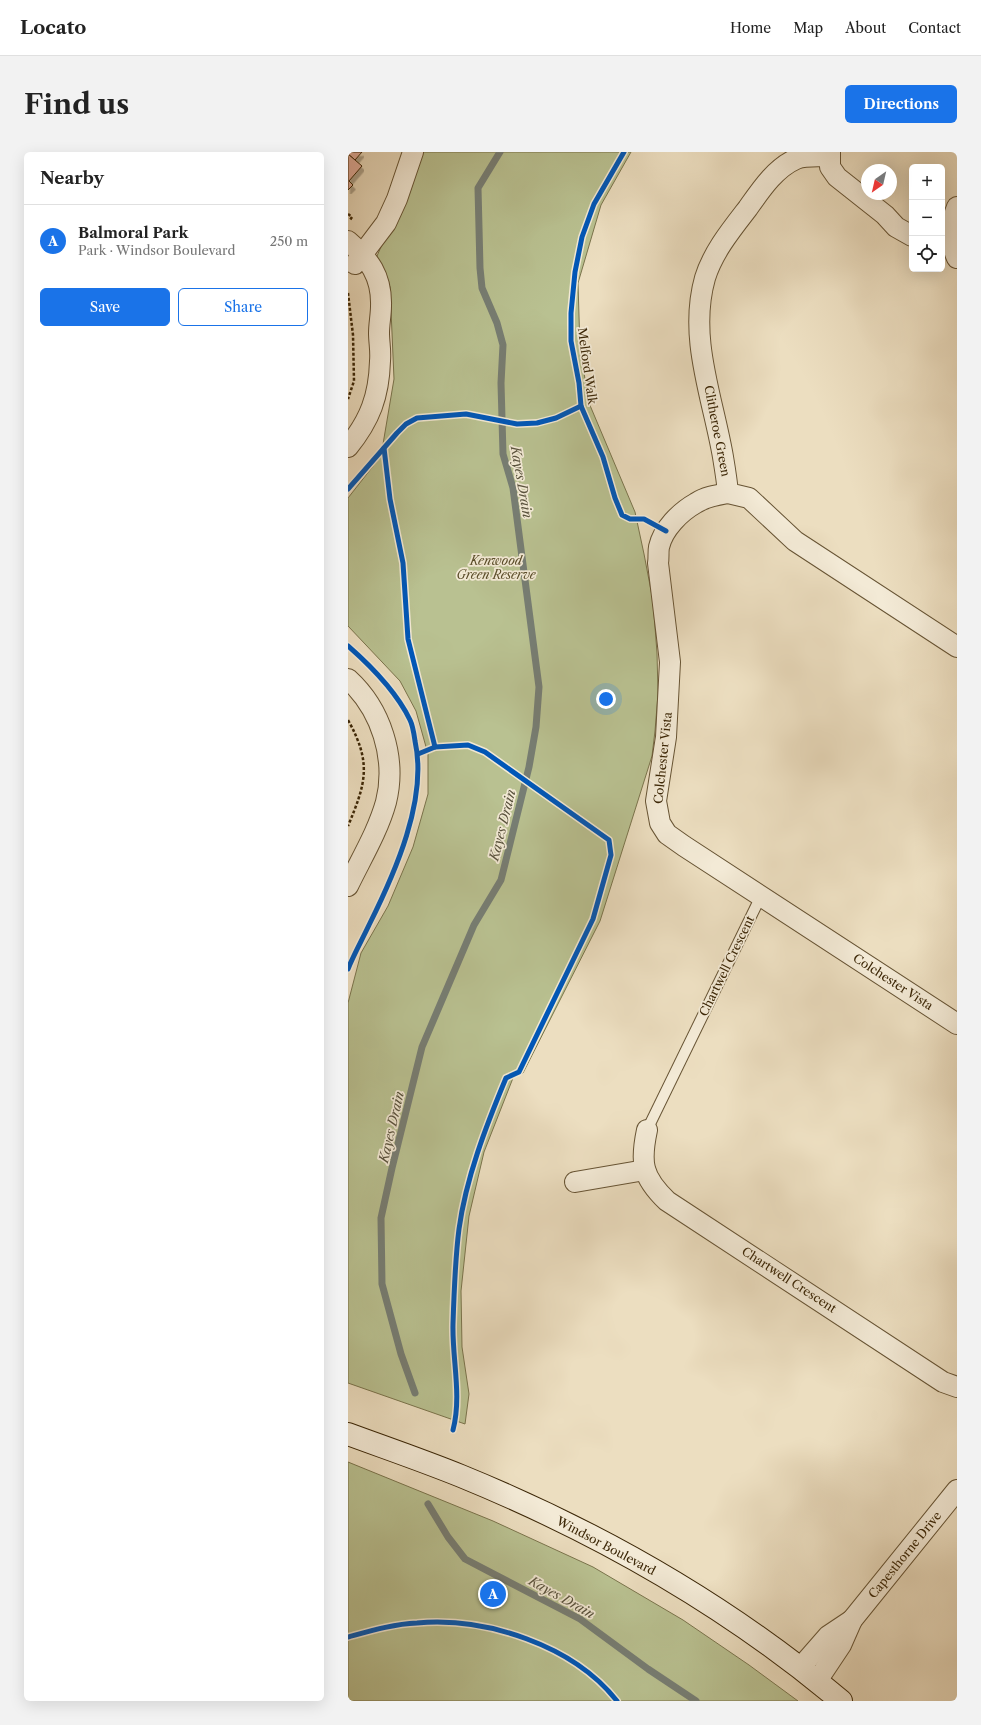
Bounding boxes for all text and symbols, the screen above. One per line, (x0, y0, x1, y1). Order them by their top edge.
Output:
text: Locato (20, 16, 86, 39)
text: Home (730, 19, 771, 37)
text: Map (793, 19, 823, 37)
text: About (845, 19, 886, 37)
text: Contact (908, 19, 961, 37)
button: Directions (845, 85, 957, 123)
text: Find us (24, 87, 129, 121)
north arrow (861, 164, 897, 200)
map controls (909, 164, 945, 272)
button: + (909, 164, 945, 200)
text: Nearby (40, 168, 104, 188)
button: − (909, 200, 945, 236)
text: Balmoral Park (78, 223, 188, 242)
text: A (48, 233, 58, 249)
text: 250 m (270, 233, 308, 249)
button: locate (909, 236, 945, 272)
text: Park · Windsor Boulevard (78, 242, 235, 258)
button: Save (40, 288, 170, 326)
button: Share (178, 288, 308, 326)
street label: Melford Walk (575, 327, 600, 406)
street label: Clitheroe Green (701, 384, 734, 478)
water label: Kayes Drain (508, 444, 536, 519)
park label: Kenwood Green Reserve (457, 553, 537, 582)
your location (596, 689, 616, 709)
street label: Colchester Vista (650, 711, 675, 805)
water label: Kayes Drain (485, 788, 519, 863)
street label: Chartwell Crescent (696, 912, 758, 1018)
street label: Colchester Vista (850, 950, 937, 1013)
water label: Kayes Drain (375, 1090, 407, 1165)
street label: Chartwell Crescent (739, 1243, 840, 1316)
street label: Capesthorne Drive (865, 1508, 944, 1601)
street label: Windsor Boulevard (553, 1513, 659, 1578)
water label: Kayes Drain (525, 1572, 598, 1622)
pin: A (480, 1579, 506, 1609)

